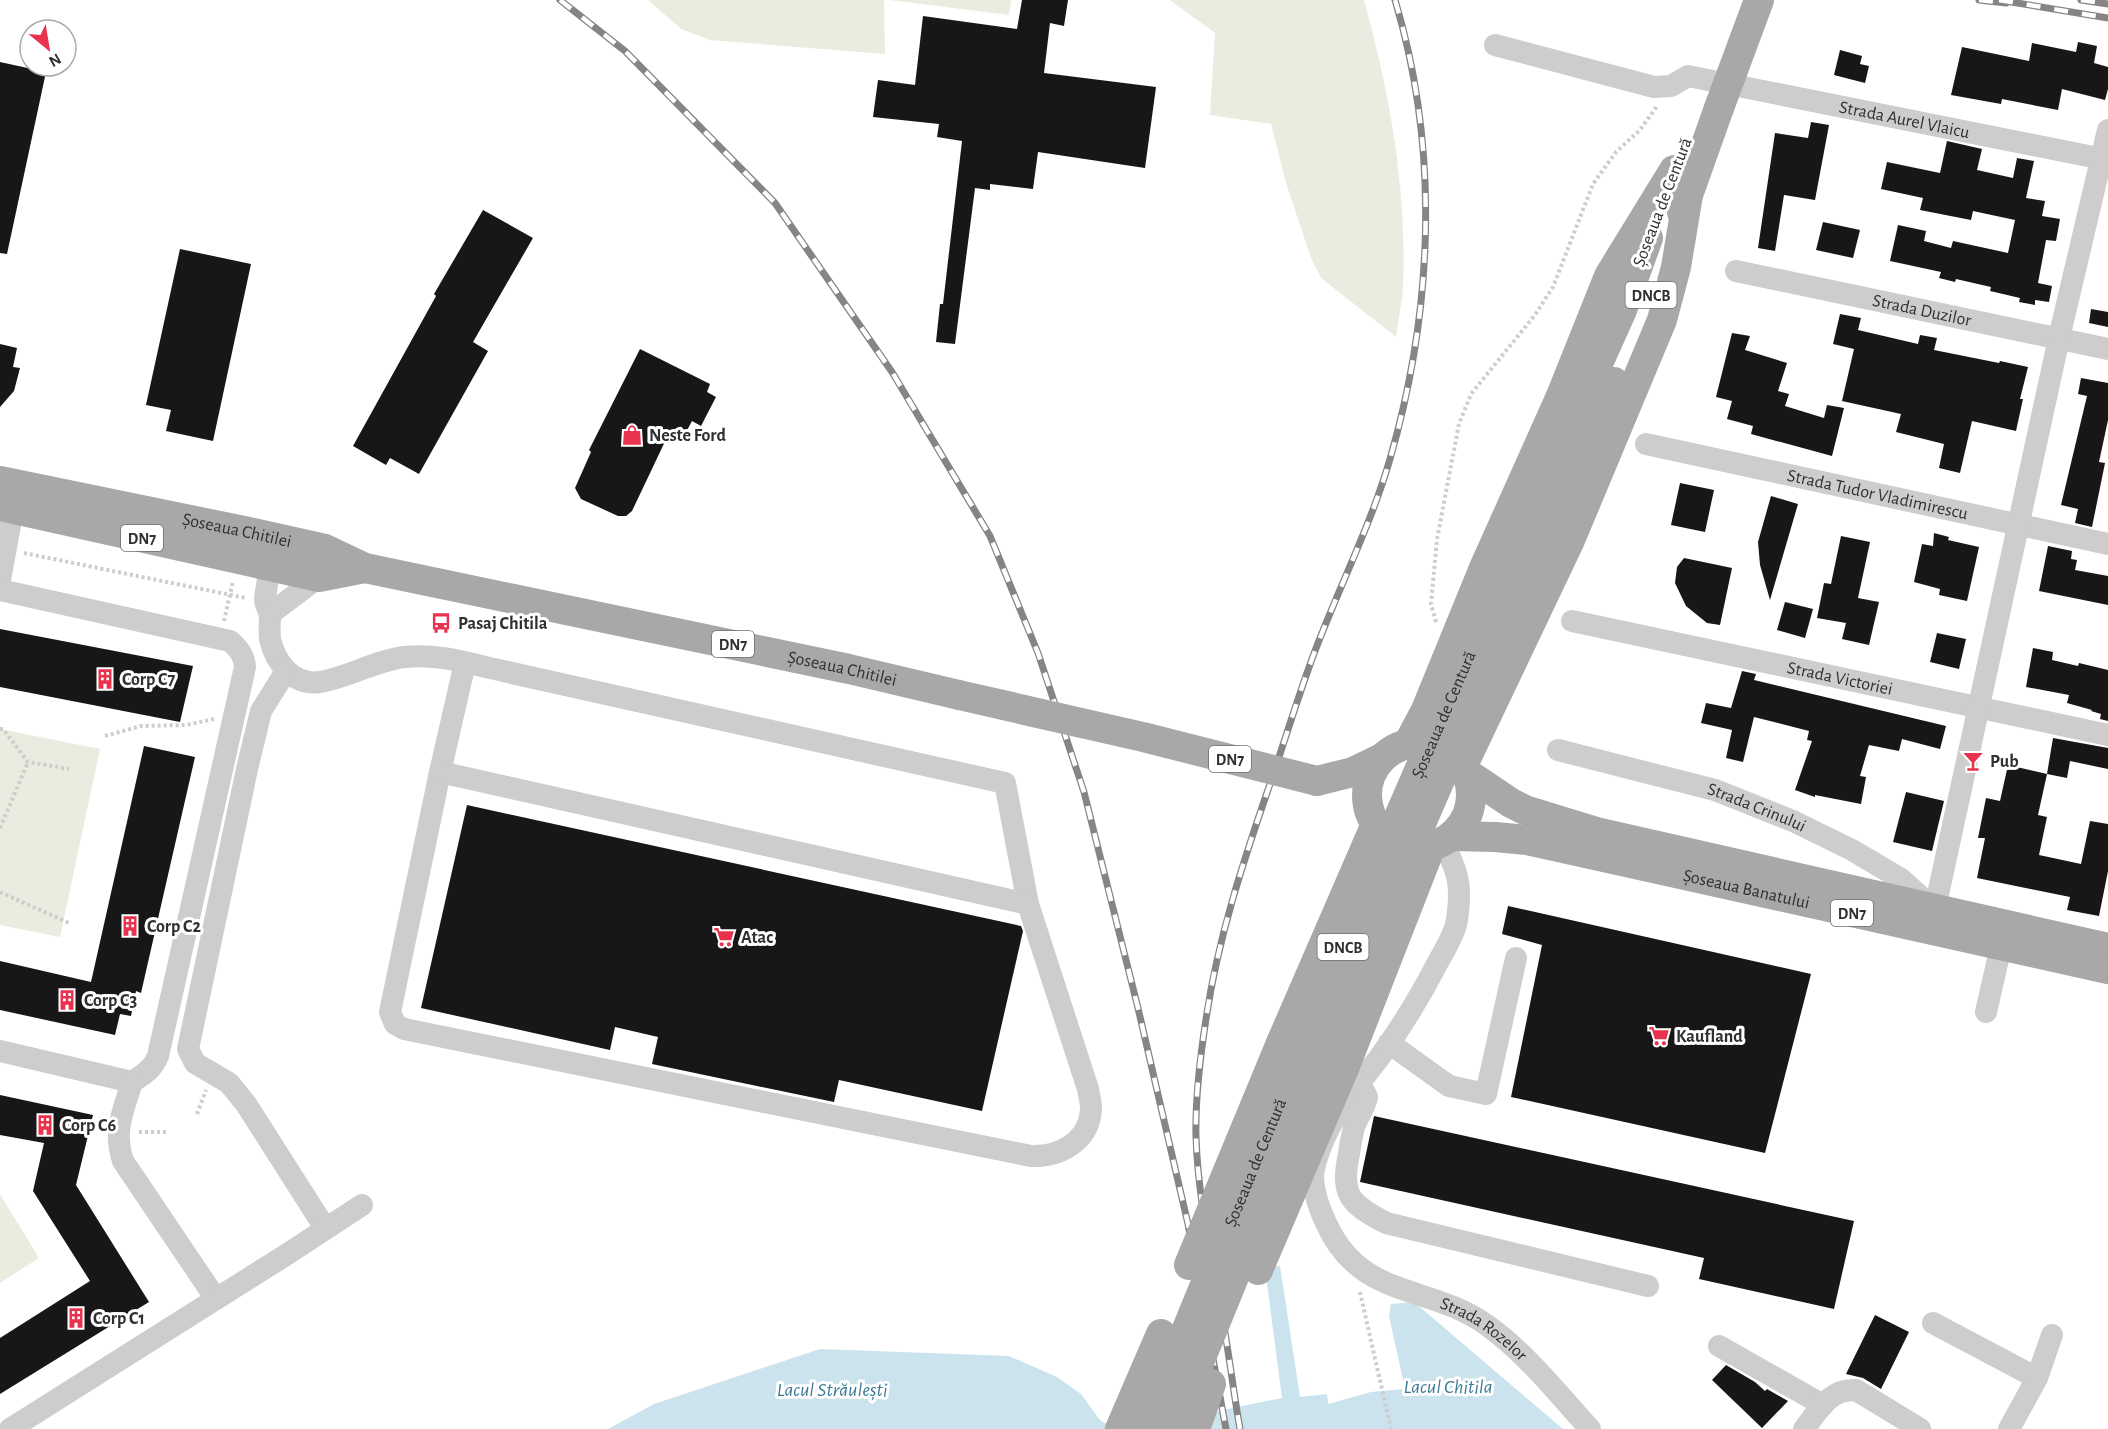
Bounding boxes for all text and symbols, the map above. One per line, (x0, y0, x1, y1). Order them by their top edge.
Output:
north arrow (18, 18, 78, 78)
text: N (46, 50, 64, 70)
street label: Strada Aurel Vlaicu (1837, 98, 1971, 142)
street label: Șoseaua de Centură (1630, 135, 1697, 270)
road number: DNCB (1626, 282, 1676, 308)
street label: Strada Duzilor (1871, 292, 1973, 330)
shop icon: Neste Ford (620, 423, 644, 447)
place label: Neste Ford (649, 427, 727, 445)
street label: Strada Tudor Vladimirescu (1785, 467, 1969, 523)
street label: Șoseaua Chitilei (180, 511, 293, 551)
road number: DN7 (121, 525, 163, 551)
bus stop icon: Pasaj Chitila (429, 611, 453, 635)
place label: Pasaj Chitila (458, 615, 548, 633)
road number: DN7 (712, 631, 754, 657)
street label: Șoseaua Chitilei (786, 648, 898, 690)
street label: Șoseaua de Centură (1409, 649, 1480, 782)
street label: Strada Victoriei (1785, 659, 1894, 699)
building icon: Corp C7 (93, 667, 117, 691)
place label: Corp C7 (122, 671, 175, 689)
road number: DN7 (1209, 746, 1251, 772)
bar icon: Pub (1961, 749, 1985, 773)
place label: Pub (1990, 753, 2019, 771)
street label: Strada Crinului (1705, 780, 1808, 836)
street label: Șoseaua Banatului (1681, 867, 1811, 912)
road number: DN7 (1831, 900, 1873, 926)
building icon: Corp C2 (118, 914, 142, 938)
place label: Corp C2 (147, 918, 201, 936)
supermarket icon: Atac (712, 925, 736, 949)
place label: Atac (741, 929, 773, 947)
road number: DNCB (1318, 934, 1368, 960)
building icon: Corp C3 (55, 988, 79, 1012)
place label: Corp C3 (84, 992, 137, 1010)
supermarket icon: Kaufland (1647, 1024, 1671, 1048)
place label: Kaufland (1676, 1028, 1743, 1046)
street label: Șoseaua de Centură (1222, 1096, 1290, 1230)
building icon: Corp C6 (33, 1113, 57, 1137)
place label: Corp C6 (62, 1117, 116, 1135)
street label: Strada Rozelor (1438, 1295, 1530, 1365)
building icon: Corp C1 (64, 1306, 88, 1330)
place label: Corp C1 (93, 1310, 145, 1328)
water label: Lacul Chitila (1404, 1377, 1492, 1397)
water label: Lacul Străulești (777, 1380, 887, 1401)

